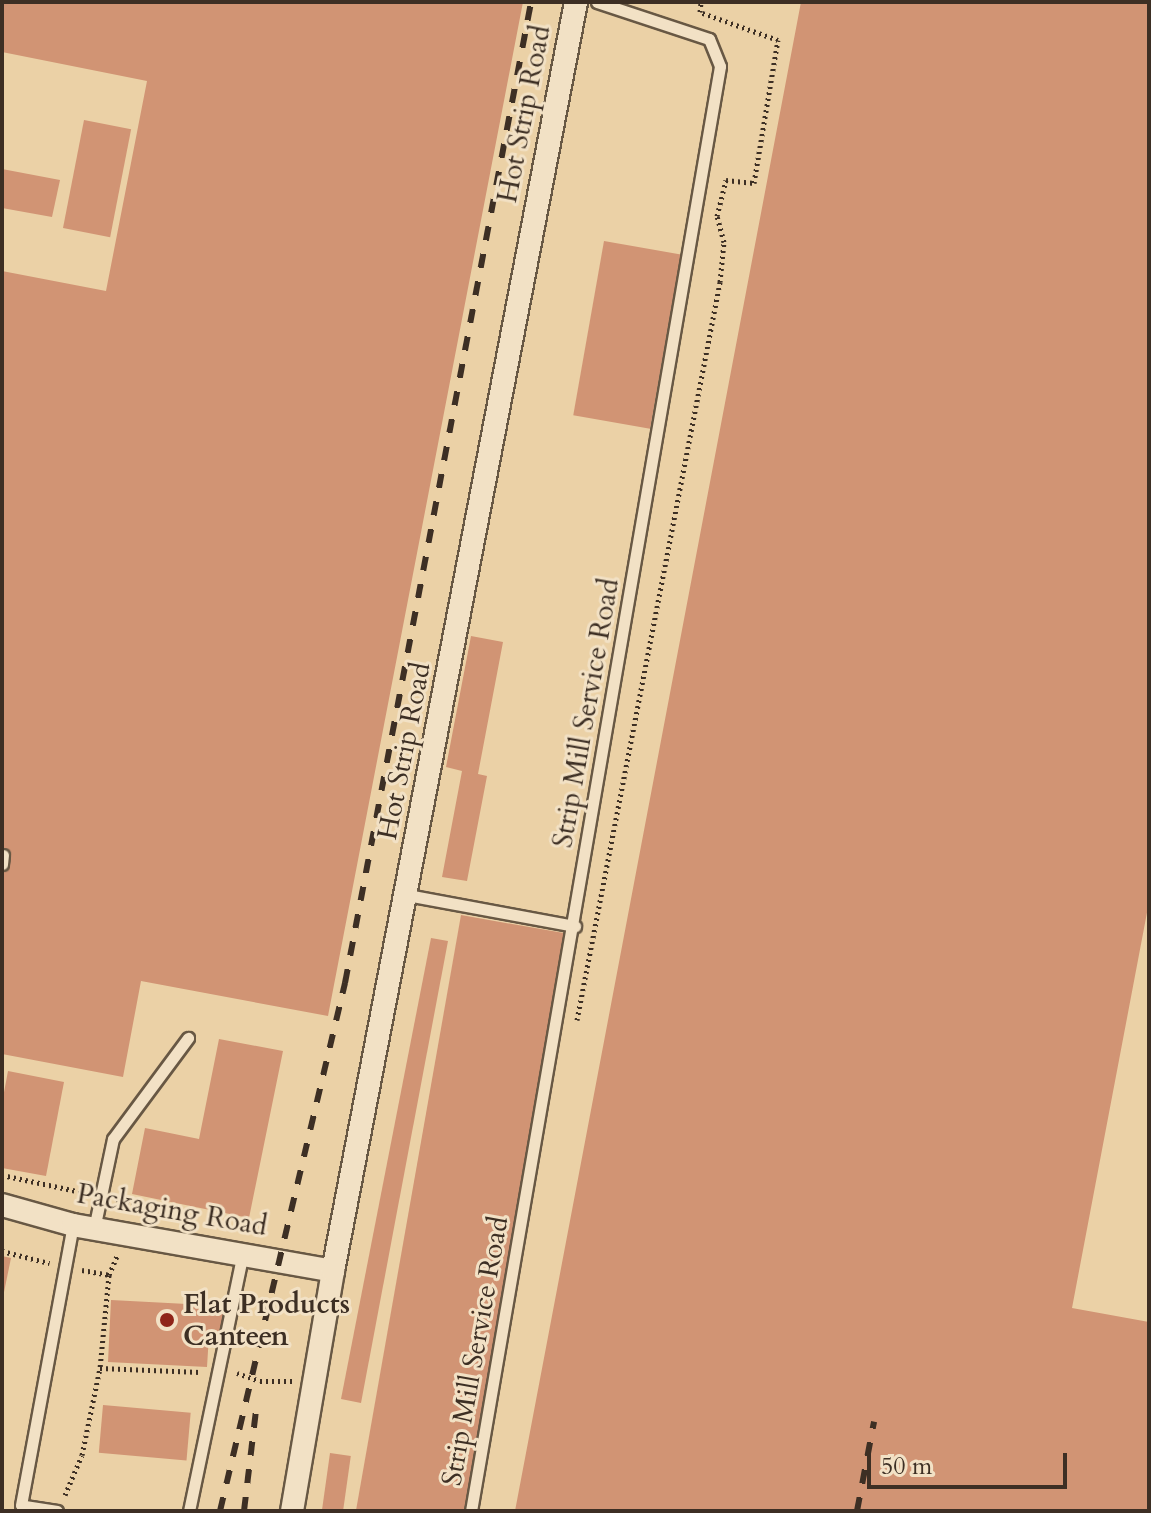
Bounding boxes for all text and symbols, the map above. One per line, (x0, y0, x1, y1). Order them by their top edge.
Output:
street label: Hot Strip Road (490, 23, 558, 205)
street label: Strip Mill Service Road (546, 576, 626, 850)
street label: Hot Strip Road (370, 660, 438, 842)
street label: Packaging Road (74, 1177, 270, 1243)
street label: Strip Mill Service Road (435, 1214, 515, 1488)
place label: Flat Products Canteen (183, 1287, 350, 1353)
marker: Flat Products Canteen (158, 1311, 176, 1329)
scale bar (871, 1437, 1071, 1487)
text: 50 m (881, 1450, 932, 1483)

